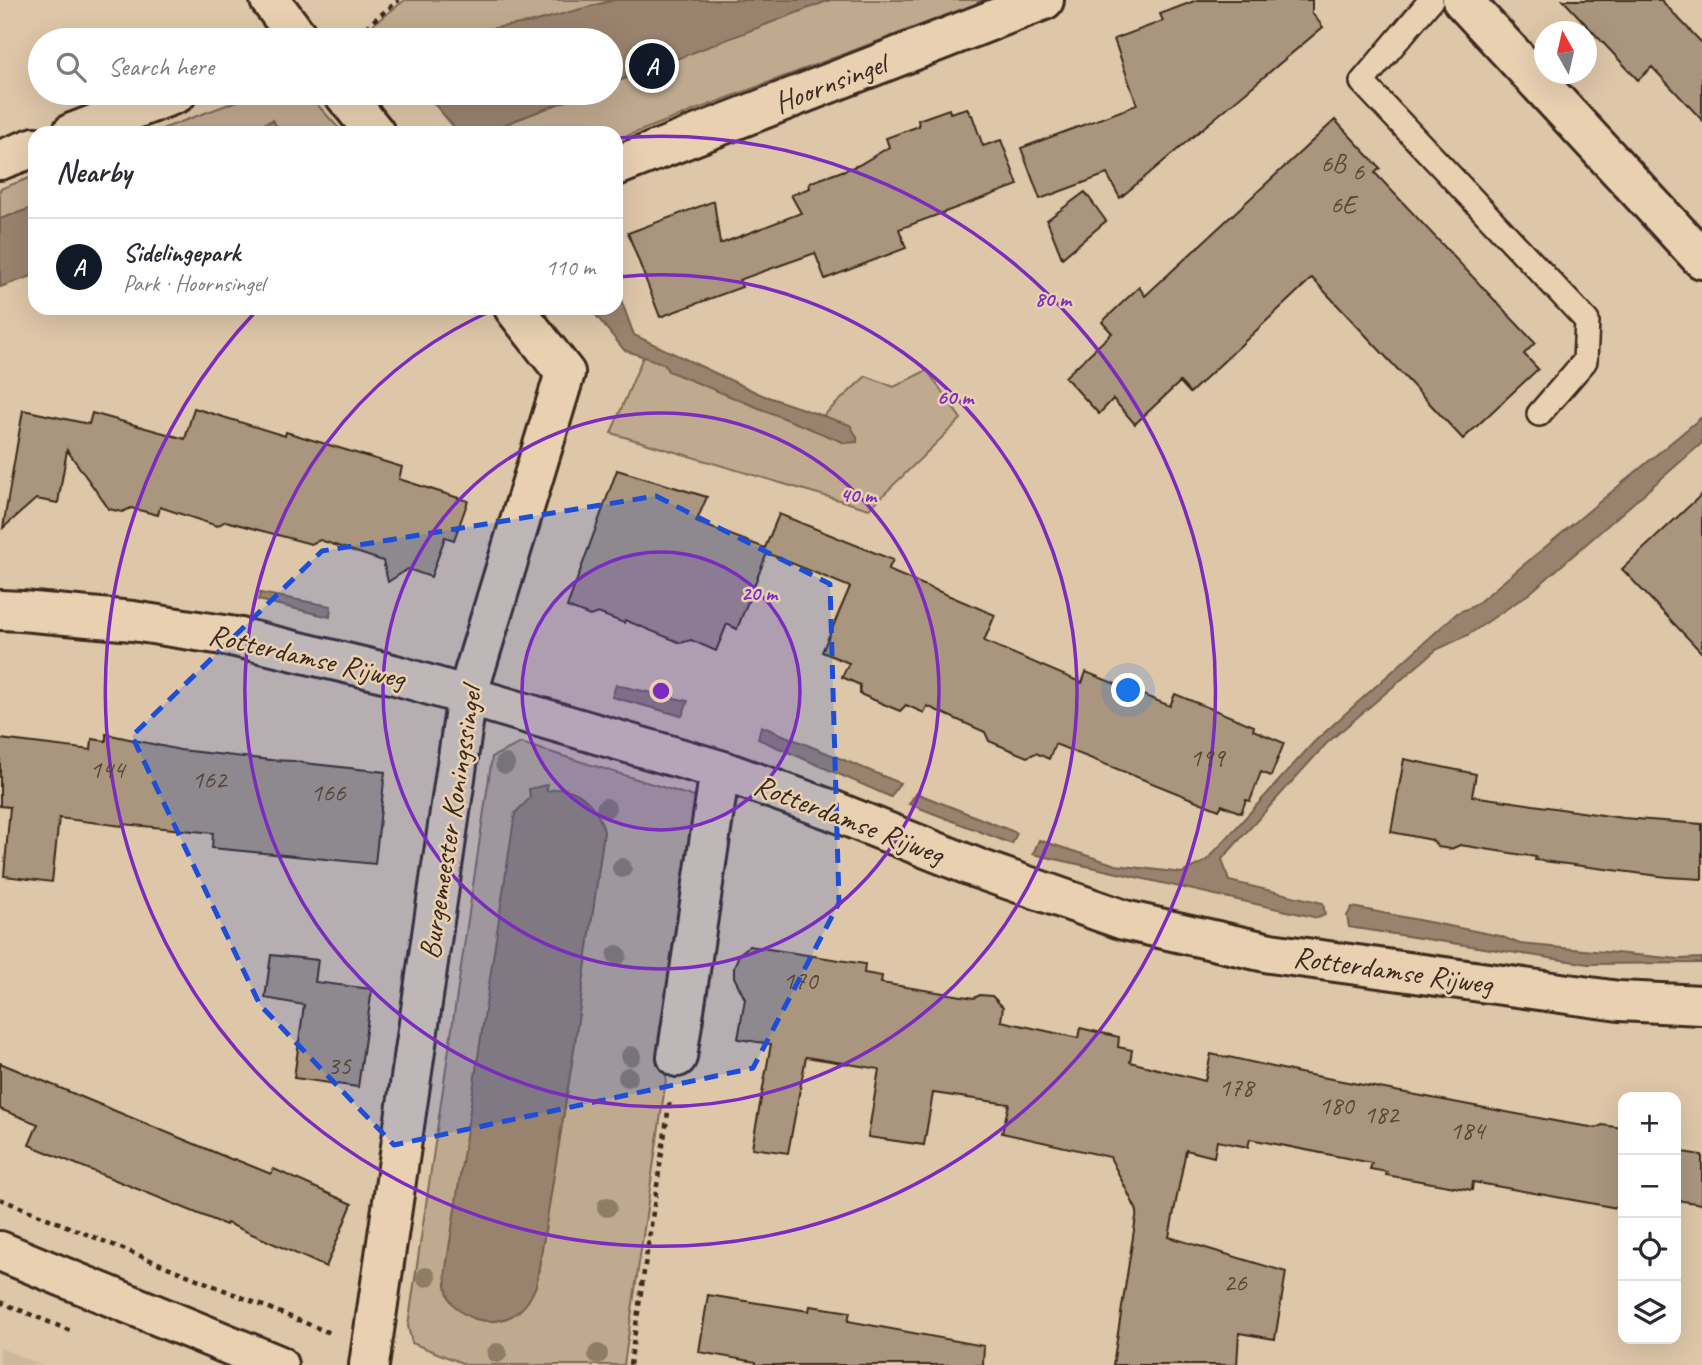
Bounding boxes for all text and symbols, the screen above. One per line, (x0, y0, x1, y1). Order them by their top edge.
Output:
north arrow (1534, 21, 1597, 84)
search box (28, 28, 623, 105)
pin: A (629, 40, 675, 92)
street label: Hoornsingel (768, 42, 896, 122)
icon: search (52, 48, 90, 86)
text: Search here (108, 50, 214, 83)
house number: 6B (1320, 147, 1347, 180)
text: Nearby (56, 153, 132, 191)
house number: 6 (1352, 155, 1365, 188)
house number: 6E (1330, 188, 1359, 221)
text: Sidelingepark (123, 236, 240, 269)
text: A (73, 253, 85, 282)
text: 110 m (546, 253, 595, 282)
text: Park · Hoornsingel (123, 269, 265, 298)
text: 80 m (1035, 286, 1073, 312)
text: 60 m (937, 384, 975, 410)
text: 40 m (840, 482, 878, 508)
text: 20 m (741, 580, 779, 606)
street label: Rotterdamse Rijweg (205, 615, 411, 698)
your location (1111, 673, 1145, 707)
street label: Burgemeester Koningssingel (410, 679, 491, 962)
centre of rings (649, 679, 673, 703)
house number: 199 (1189, 741, 1227, 774)
house number: 144 (89, 753, 127, 786)
house number: 162 (191, 763, 229, 796)
street label: Rotterdamse Rijweg (749, 765, 951, 873)
house number: 166 (310, 776, 347, 809)
street label: Rotterdamse Rijweg (1291, 937, 1497, 1003)
house number: 170 (782, 964, 820, 997)
house number: 35 (327, 1049, 352, 1082)
house number: 178 (1218, 1071, 1256, 1104)
house number: 180 (1318, 1089, 1356, 1122)
map controls (1618, 1092, 1681, 1344)
button: + (1618, 1092, 1681, 1155)
house number: 182 (1363, 1098, 1401, 1131)
house number: 184 (1449, 1114, 1487, 1147)
button: − (1618, 1155, 1681, 1218)
button: locate (1618, 1218, 1681, 1281)
house number: 26 (1223, 1266, 1248, 1299)
button: layers (1618, 1281, 1681, 1344)

